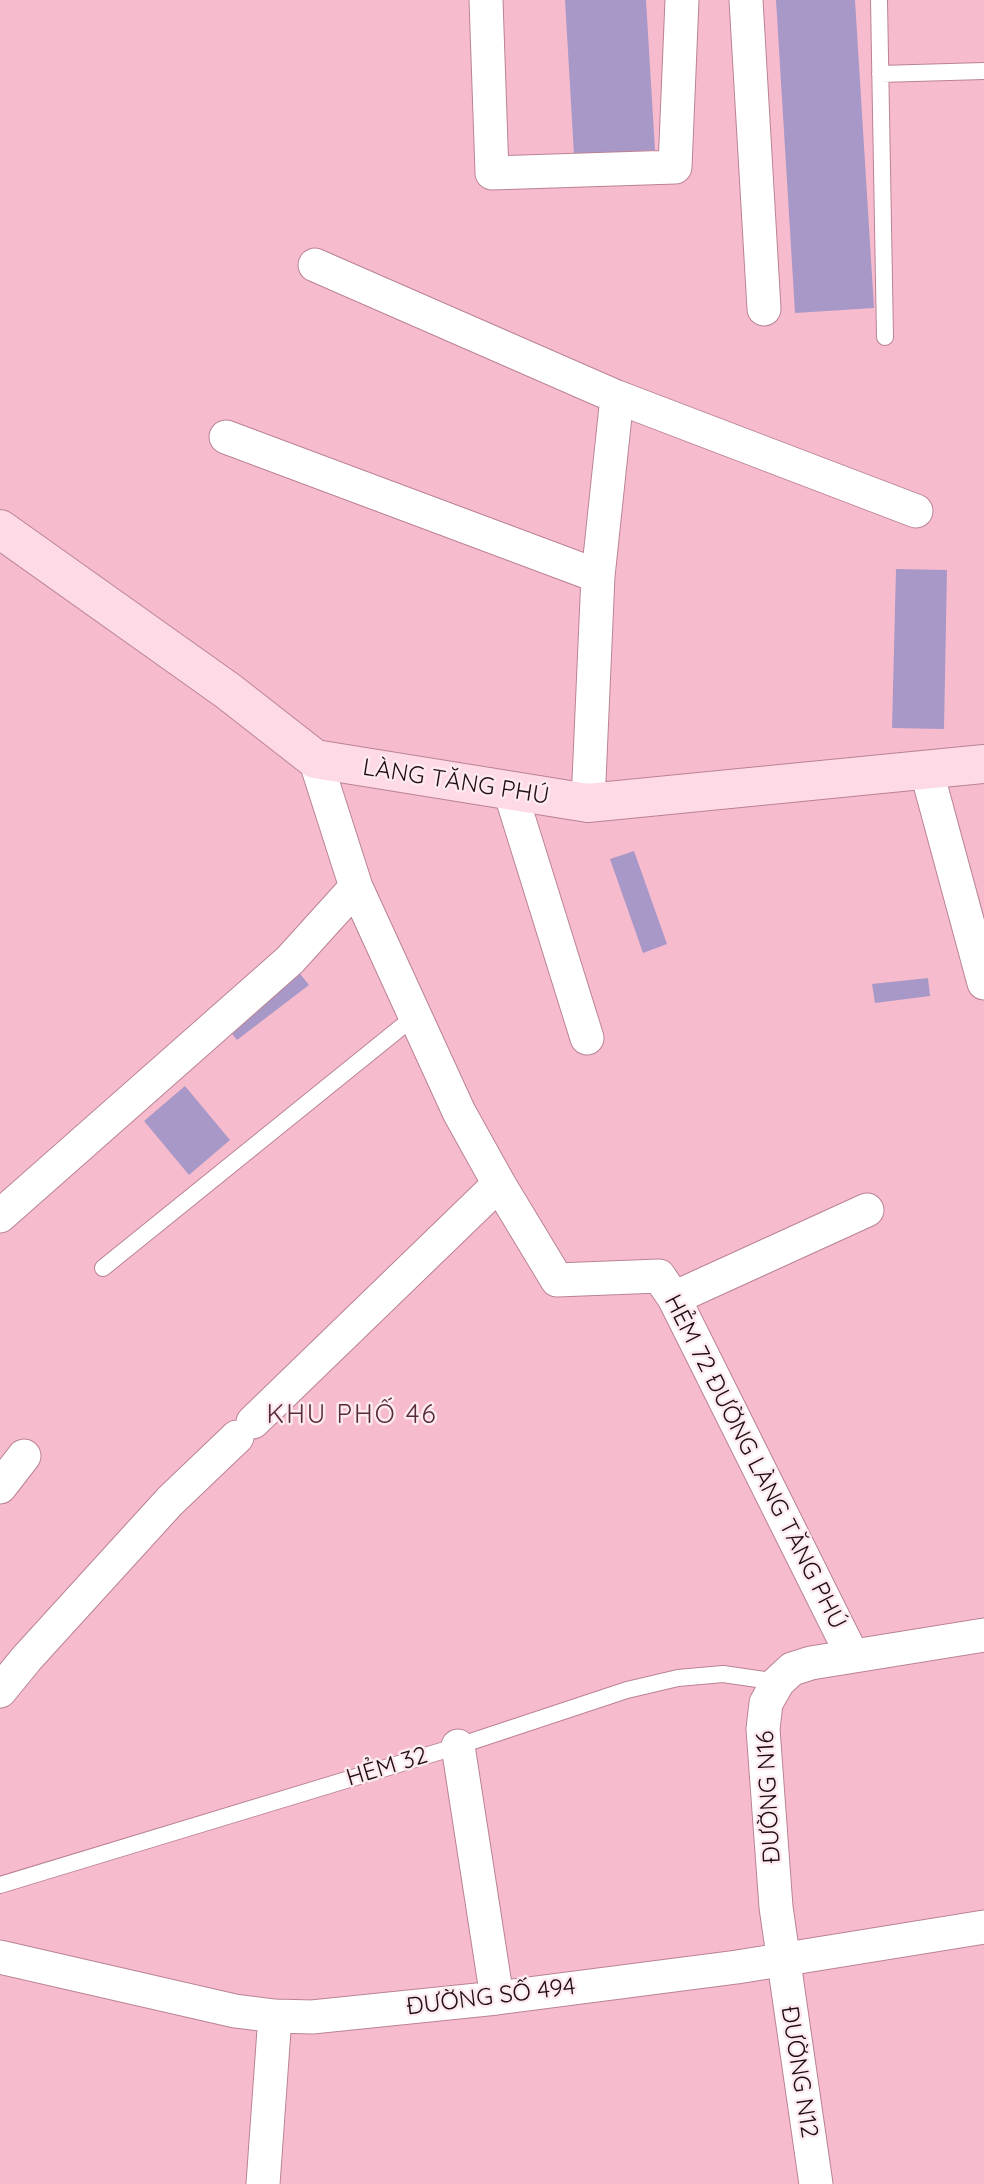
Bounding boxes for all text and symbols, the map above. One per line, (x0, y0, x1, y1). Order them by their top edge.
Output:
street label: LÀNG TĂNG PHÚ (361, 753, 551, 811)
street label: HẺM 72 ĐƯỜNG LÀNG TĂNG PHÚ (658, 1290, 852, 1634)
district label: KHU PHỐ 46 (268, 1399, 436, 1431)
street label: ĐƯỜNG N16 (751, 1730, 787, 1864)
street label: HẺM 32 (343, 1741, 431, 1793)
street label: ĐƯỜNG SỐ 494 (405, 1972, 577, 2022)
street label: ĐƯỜNG N12 (774, 2004, 824, 2140)

